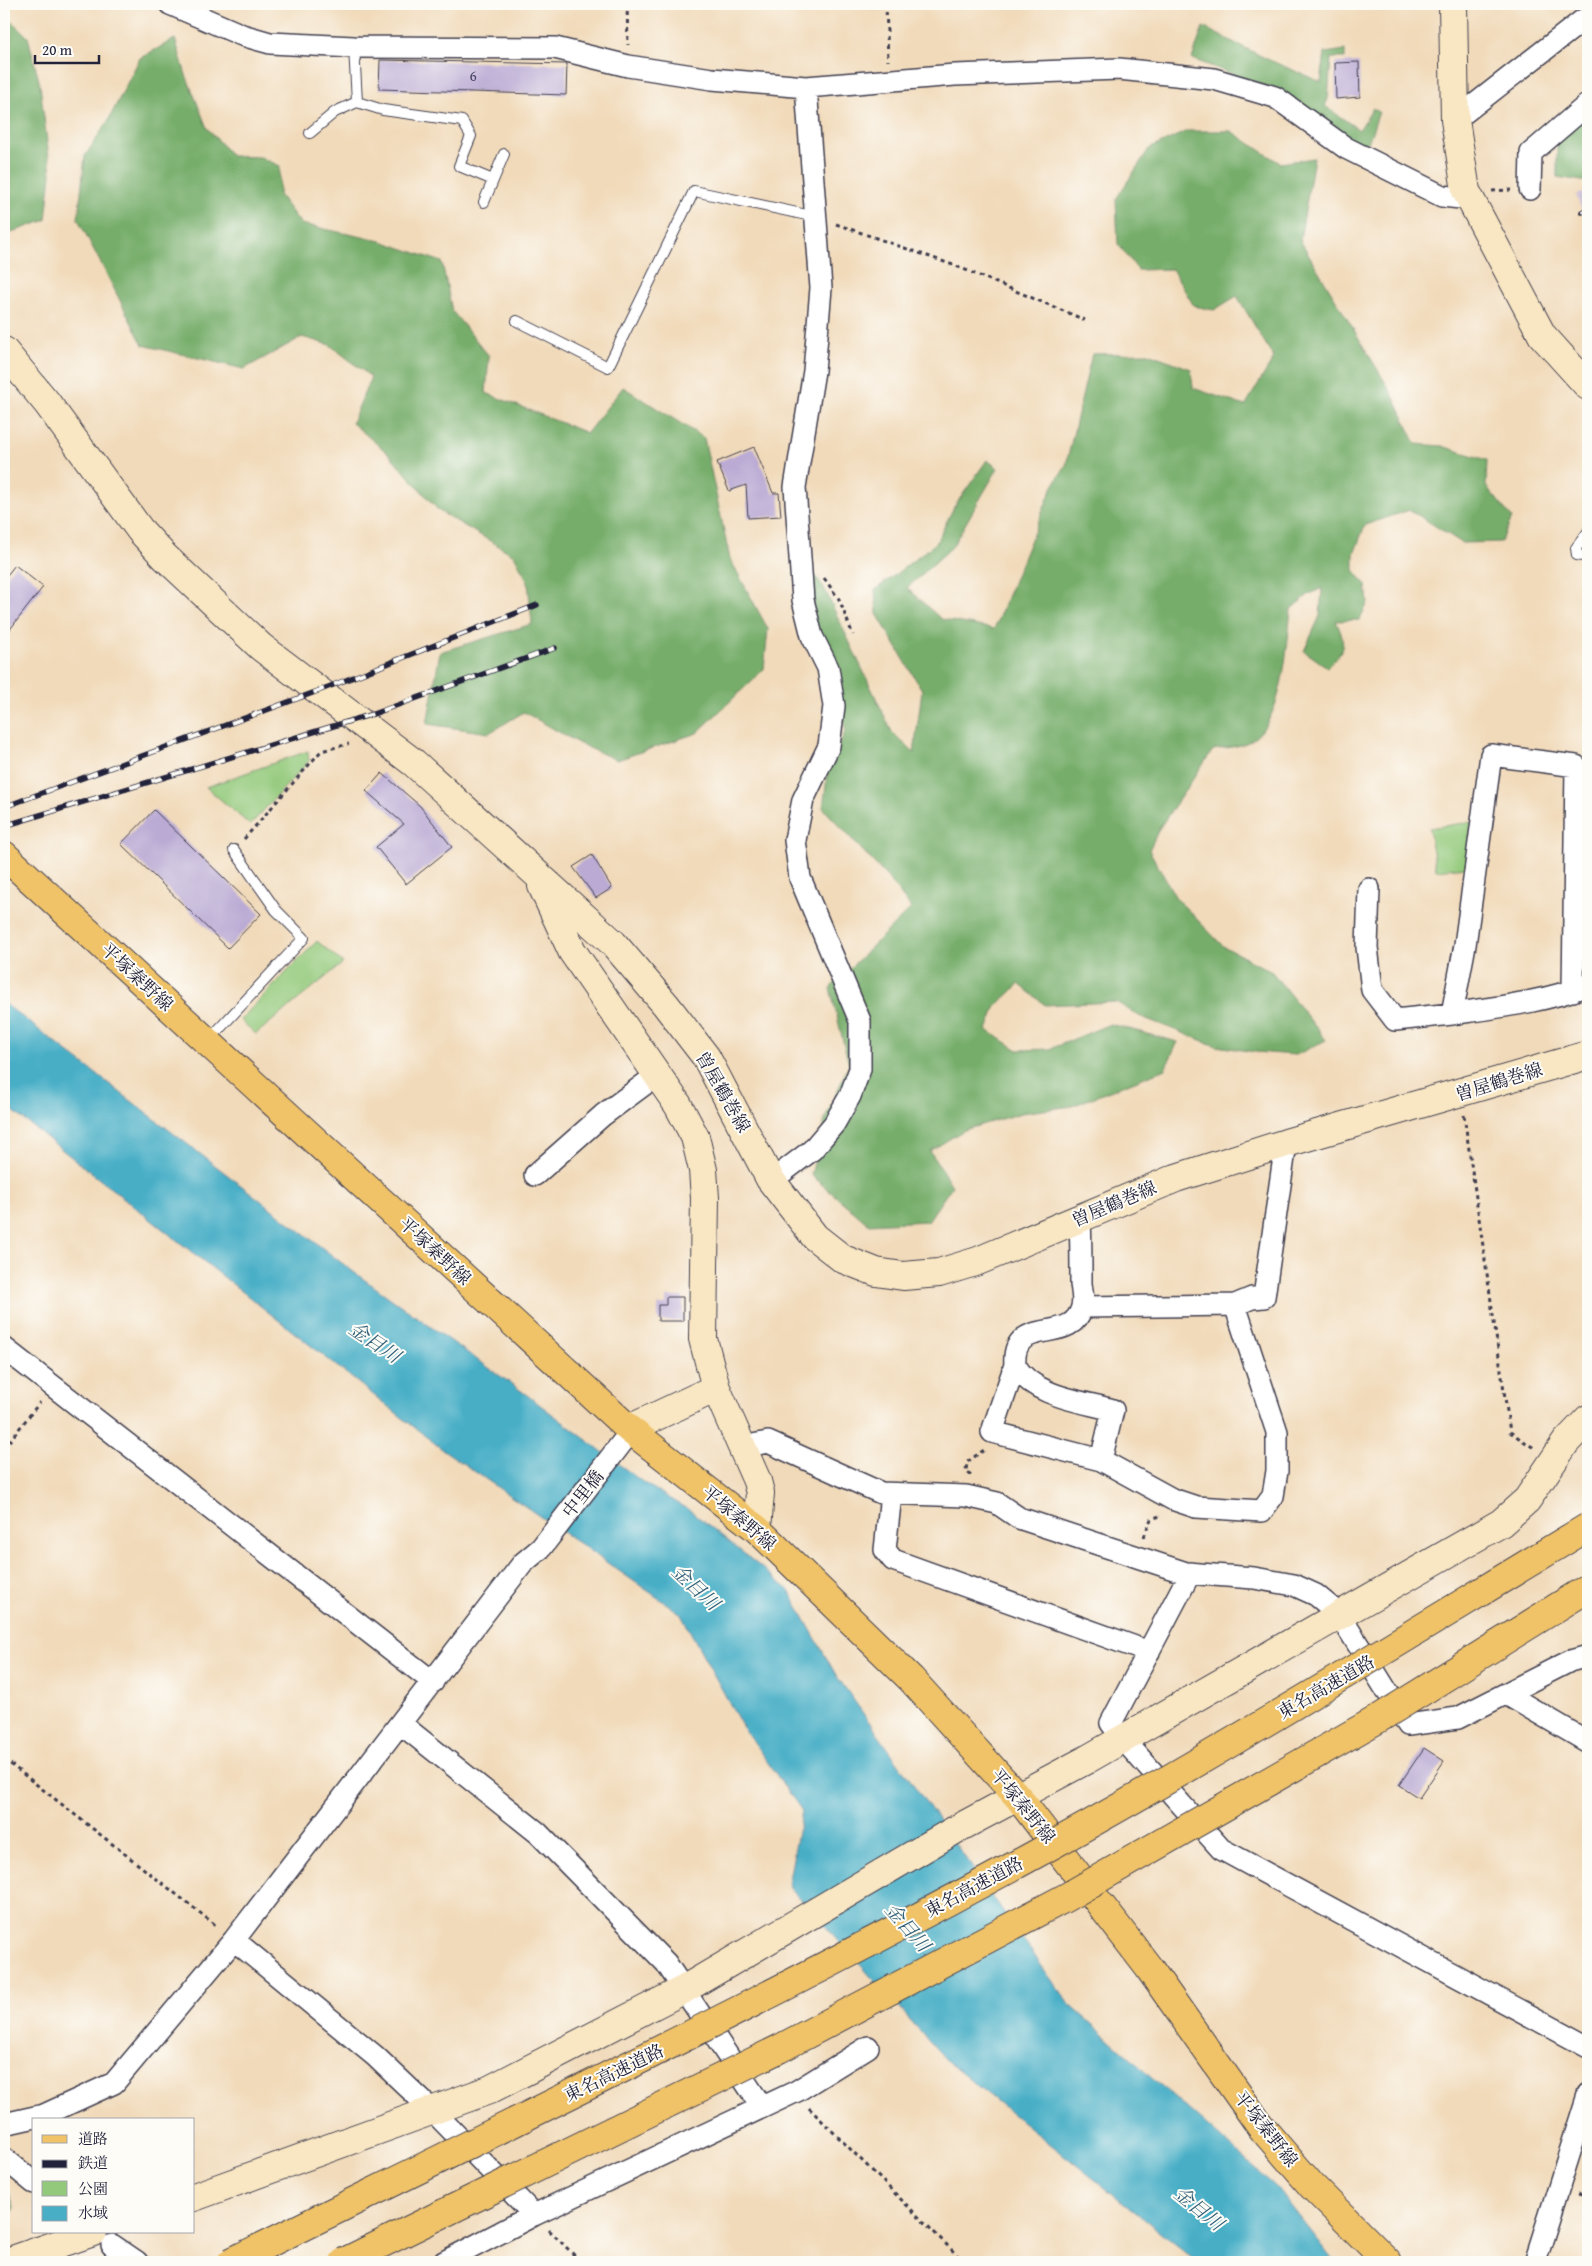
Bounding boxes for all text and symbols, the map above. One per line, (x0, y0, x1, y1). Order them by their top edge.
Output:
scale bar (35, 32, 99, 64)
text: 20 m (42, 39, 73, 60)
house number: 6 (469, 65, 477, 86)
street label: 平塚秦野線 (95, 936, 179, 1017)
street label: 曽屋鶴巻線 (689, 1046, 758, 1137)
street label: 曽屋鶴巻線 (1452, 1055, 1546, 1108)
street label: 曽屋鶴巻線 (1067, 1174, 1161, 1234)
street label: 平塚秦野線 (393, 1210, 477, 1291)
water label: 金目川 (344, 1314, 408, 1371)
street label: 中里橋 (555, 1464, 610, 1523)
street label: 平塚秦野線 (696, 1478, 782, 1557)
water label: 金目川 (666, 1557, 728, 1618)
street label: 東名高速道路 (1272, 1648, 1379, 1725)
street label: 平塚秦野線 (985, 1762, 1062, 1849)
street label: 東名高速道路 (920, 1849, 1028, 1924)
water label: 金目川 (879, 1896, 939, 1959)
street label: 東名高速道路 (559, 2037, 668, 2108)
street label: 平塚秦野線 (1228, 2085, 1305, 2172)
legend (32, 2118, 195, 2234)
text: 道路 (78, 2128, 108, 2149)
text: 鉄道 (78, 2152, 108, 2173)
text: 公園 (78, 2178, 108, 2199)
water label: 金目川 (1168, 2179, 1232, 2238)
text: 水域 (78, 2202, 108, 2223)

